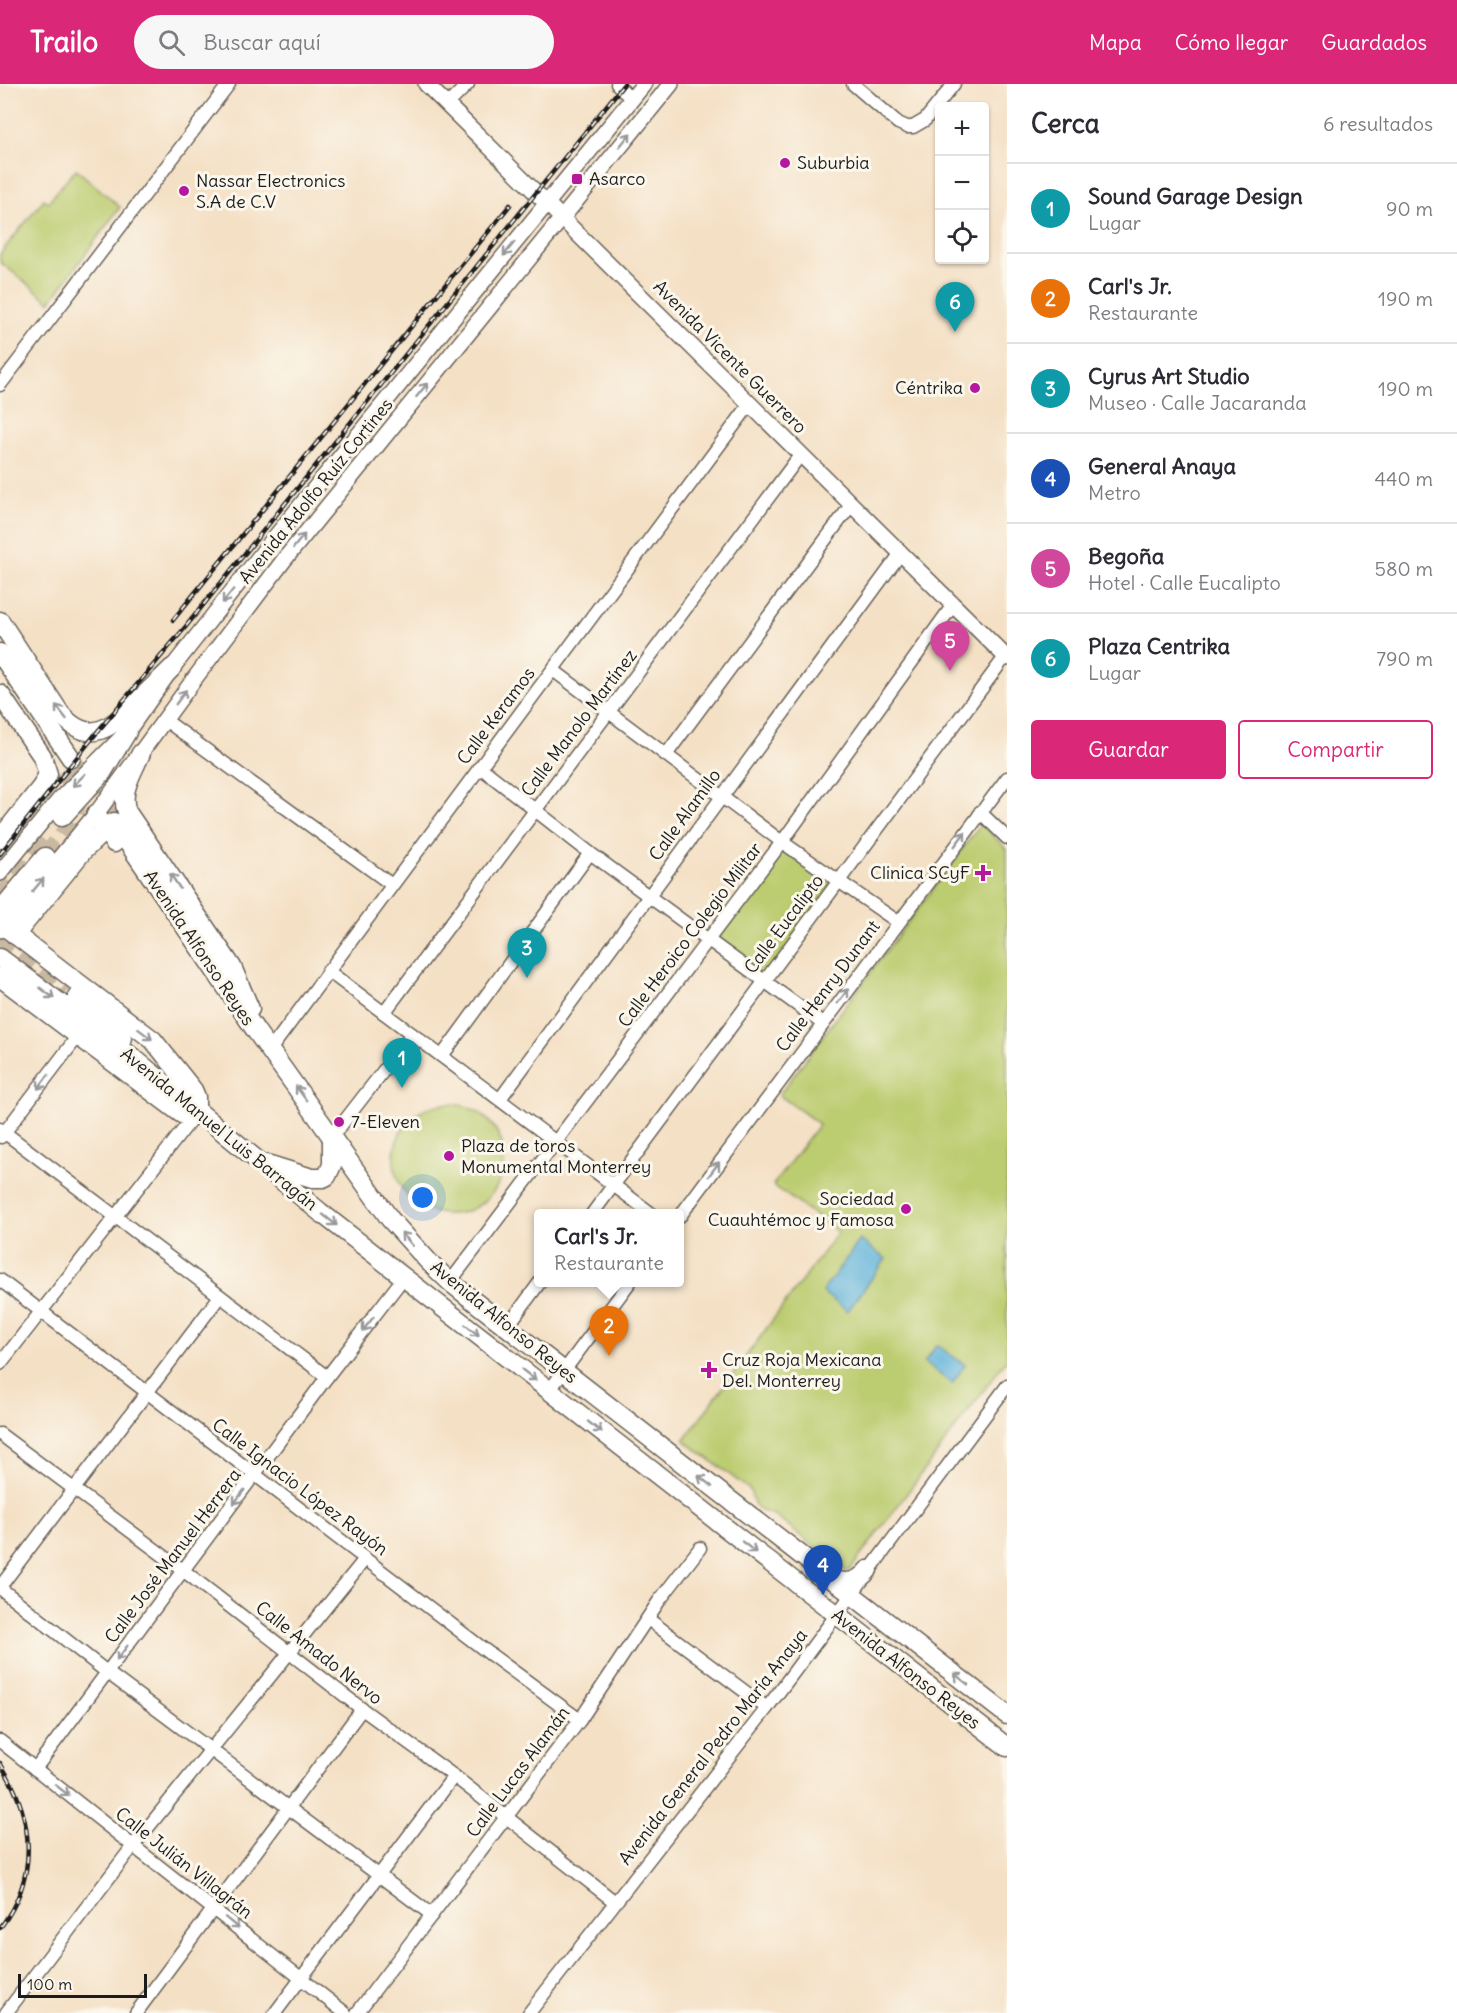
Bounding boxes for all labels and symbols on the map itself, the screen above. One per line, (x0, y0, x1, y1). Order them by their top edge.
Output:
one-way arrow (619, 132, 632, 148)
place label: Suburbia (797, 151, 870, 174)
marker: Suburbia (778, 156, 792, 170)
place label: Asarco (589, 167, 645, 190)
place label: Nassar Electronics S.A de C.V (196, 169, 345, 213)
marker: Asarco (570, 172, 584, 186)
marker: Nassar Electronics S.A de C.V (177, 184, 191, 198)
one-way arrow (503, 241, 516, 257)
street label: Avenida Vicente Guerrero (649, 275, 812, 438)
pin: 6 (936, 282, 974, 332)
place label: Céntrika (895, 376, 963, 399)
marker: Céntrika (968, 381, 982, 395)
one-way arrow (415, 383, 429, 398)
street label: Avenida Adolfo Ruíz Cortines (234, 393, 398, 588)
one-way arrow (293, 533, 306, 549)
one-way arrow (222, 588, 235, 604)
pin: 5 (930, 622, 970, 671)
street label: Calle Manolo Martínez (516, 644, 642, 801)
street label: Calle Keramos (452, 662, 540, 769)
one-way arrow (175, 689, 187, 705)
one-way arrow (54, 704, 67, 720)
street label: Calle Alamillo (644, 764, 726, 865)
one-way arrow (72, 772, 86, 787)
one-way arrow (954, 832, 966, 848)
street label: Calle Heroico Colegio Militar (613, 837, 767, 1032)
place label: Clinica SCyF (870, 861, 970, 884)
marker: Clinica SCyF (974, 864, 992, 882)
street label: Avenida Alfonso Reyes (139, 866, 260, 1030)
street label: Calle Eucalipto (739, 870, 828, 978)
one-way arrow (169, 873, 181, 889)
one-way arrow (31, 877, 44, 893)
street label: Calle Henry Dunant (771, 915, 885, 1056)
pin: 3 (508, 928, 546, 978)
one-way arrow (39, 987, 55, 1000)
one-way arrow (837, 988, 850, 1004)
one-way arrow (136, 1028, 152, 1041)
pin: 1 (382, 1038, 422, 1088)
street label: Avenida Manuel Luis Barragán (116, 1042, 323, 1215)
one-way arrow (37, 1074, 49, 1090)
one-way arrow (295, 1085, 308, 1101)
place label: 7-Eleven (351, 1110, 420, 1133)
marker: 7-Eleven (332, 1115, 346, 1129)
place label: Plaza de toros Monumental Monterrey (461, 1134, 651, 1178)
marker: Plaza de toros Monumental Monterrey (442, 1149, 456, 1163)
one-way arrow (708, 1161, 721, 1177)
your location (408, 1183, 437, 1212)
place label: Sociedad Cuauhtémoc y Famosa (708, 1187, 894, 1231)
marker: Sociedad Cuauhtémoc y Famosa (899, 1202, 913, 1216)
one-way arrow (322, 1213, 338, 1226)
one-way arrow (400, 1232, 414, 1247)
street label: Avenida Alfonso Reyes (426, 1255, 583, 1388)
pin: 2 (590, 1306, 628, 1356)
one-way arrow (361, 1315, 374, 1331)
one-way arrow (464, 1324, 480, 1337)
place label: Cruz Roja Mexicana Del. Monterrey (722, 1348, 882, 1392)
marker: Cruz Roja Mexicana Del. Monterrey (700, 1361, 718, 1379)
one-way arrow (521, 1369, 537, 1382)
street label: Calle Ignacio López Rayón (208, 1413, 393, 1560)
one-way arrow (587, 1421, 603, 1433)
street label: Calle José Manuel Herrera (99, 1464, 246, 1648)
one-way arrow (697, 1475, 713, 1488)
one-way arrow (232, 1488, 245, 1504)
one-way arrow (741, 1540, 757, 1553)
pin: 4 (804, 1546, 842, 1595)
street label: Calle Amado Nervo (251, 1596, 387, 1709)
street label: Avenida Alfonso Reyes (827, 1603, 985, 1734)
street label: Avenida General Pedro María Anaya (613, 1624, 812, 1869)
one-way arrow (116, 1645, 129, 1661)
one-way arrow (953, 1673, 969, 1686)
street label: Calle Lucas Alamán (461, 1702, 574, 1842)
one-way arrow (54, 1784, 70, 1797)
street label: Calle Julián Villagrán (111, 1802, 258, 1923)
one-way arrow (224, 1917, 240, 1930)
scale bar (18, 1971, 147, 1998)

